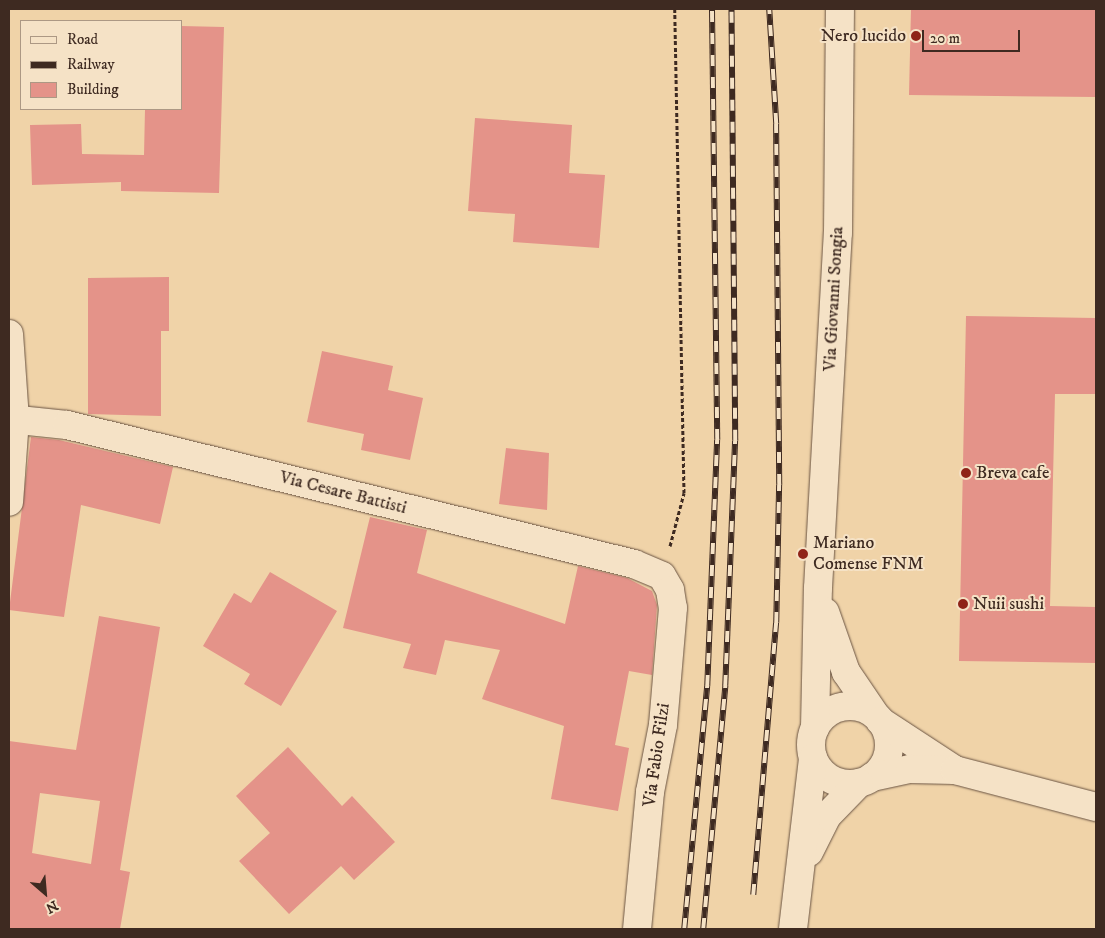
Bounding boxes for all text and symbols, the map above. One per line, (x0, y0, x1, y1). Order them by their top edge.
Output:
legend (20, 20, 182, 110)
scale bar (925, 20, 1022, 52)
place label: Nero lucido (821, 25, 906, 47)
text: 20 m (930, 29, 960, 48)
text: Road (67, 30, 98, 49)
marker: Nero lucido (910, 30, 922, 42)
text: Railway (67, 55, 115, 74)
text: Building (67, 80, 119, 99)
street label: Via Giovanni Songia (819, 226, 849, 372)
place label: Breva cafe (976, 462, 1049, 484)
street label: Via Cesare Battisti (277, 467, 409, 519)
marker: Breva cafe (960, 467, 972, 479)
place label: Mariano Comense FNM (813, 533, 924, 576)
marker: Mariano Comense FNM (797, 548, 809, 560)
place label: Nuii sushi (973, 593, 1044, 615)
marker: Nuii sushi (957, 598, 969, 610)
street label: Via Fabio Filzi (639, 702, 675, 808)
north arrow (20, 868, 70, 918)
text: N (43, 896, 61, 917)

